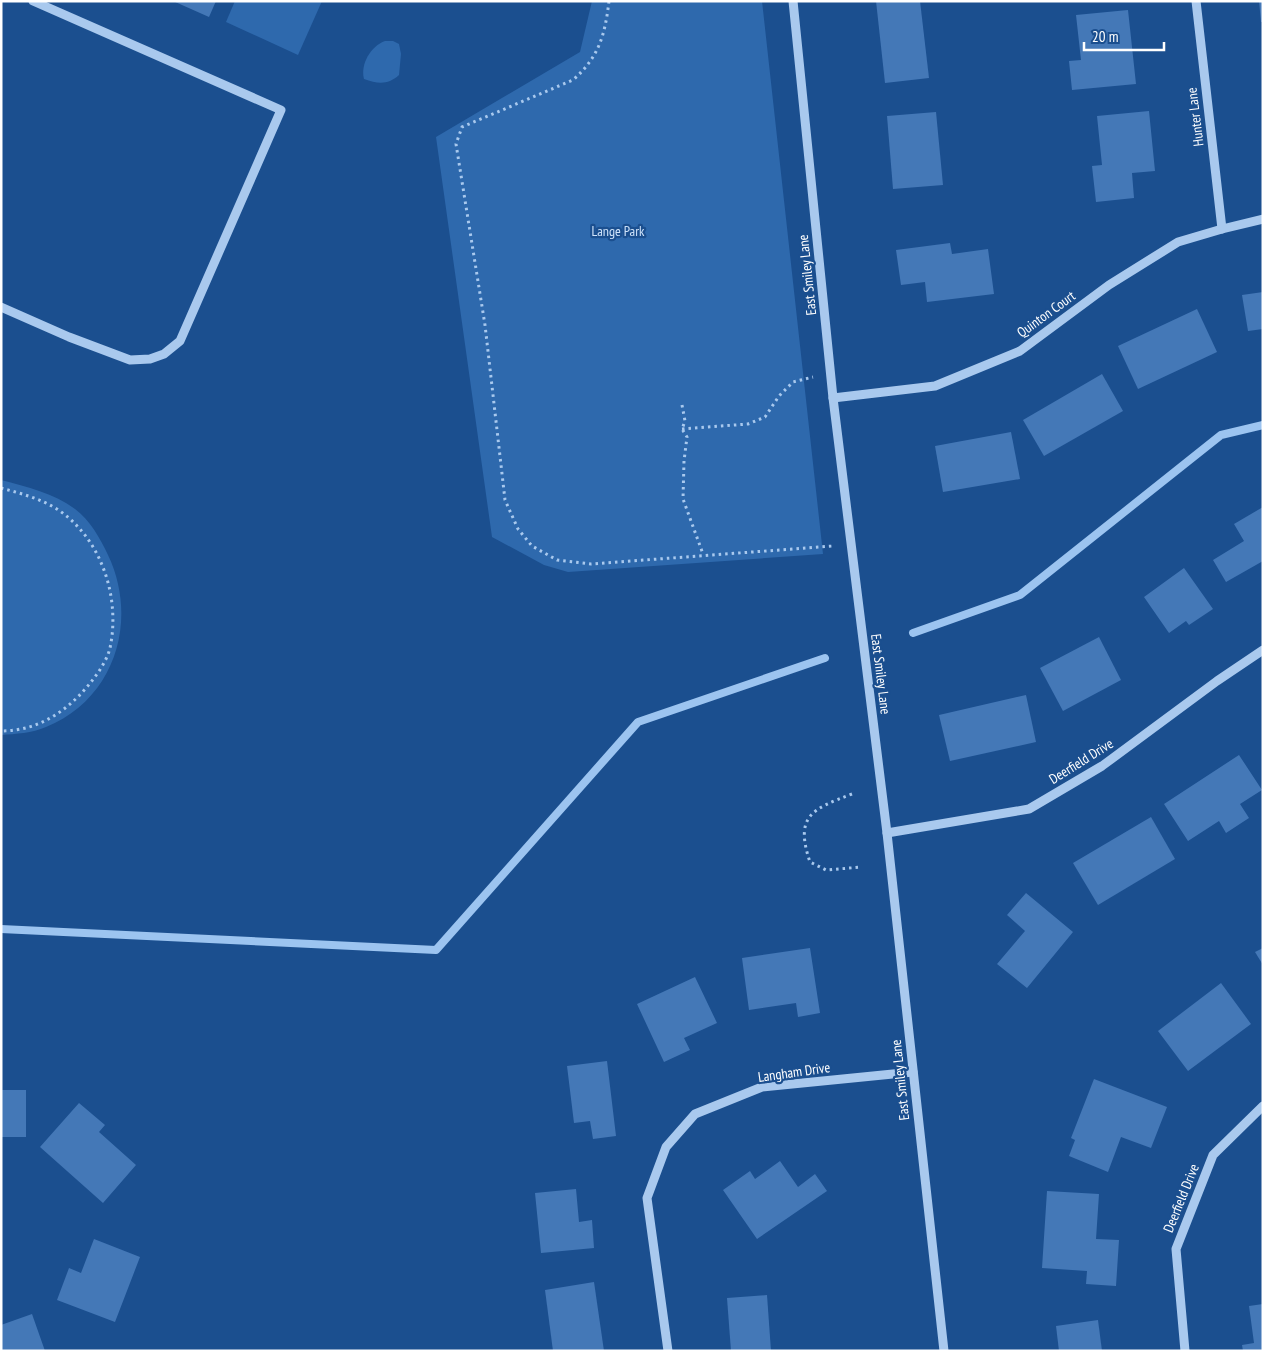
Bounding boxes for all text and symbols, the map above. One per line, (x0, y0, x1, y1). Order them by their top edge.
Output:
scale bar (1084, 20, 1164, 52)
text: 20 m (1092, 27, 1118, 46)
street label: Hunter Lane (1182, 86, 1208, 147)
park label: Lange Park (592, 222, 645, 240)
street label: East Smiley Lane (794, 234, 820, 316)
street label: Quinton Court (1013, 287, 1079, 341)
street label: East Smiley Lane (867, 633, 895, 716)
street label: Deerfield Drive (1046, 734, 1117, 788)
street label: East Smiley Lane (887, 1039, 913, 1121)
street label: Langham Drive (757, 1058, 831, 1086)
street label: Deerfield Drive (1159, 1161, 1203, 1235)

